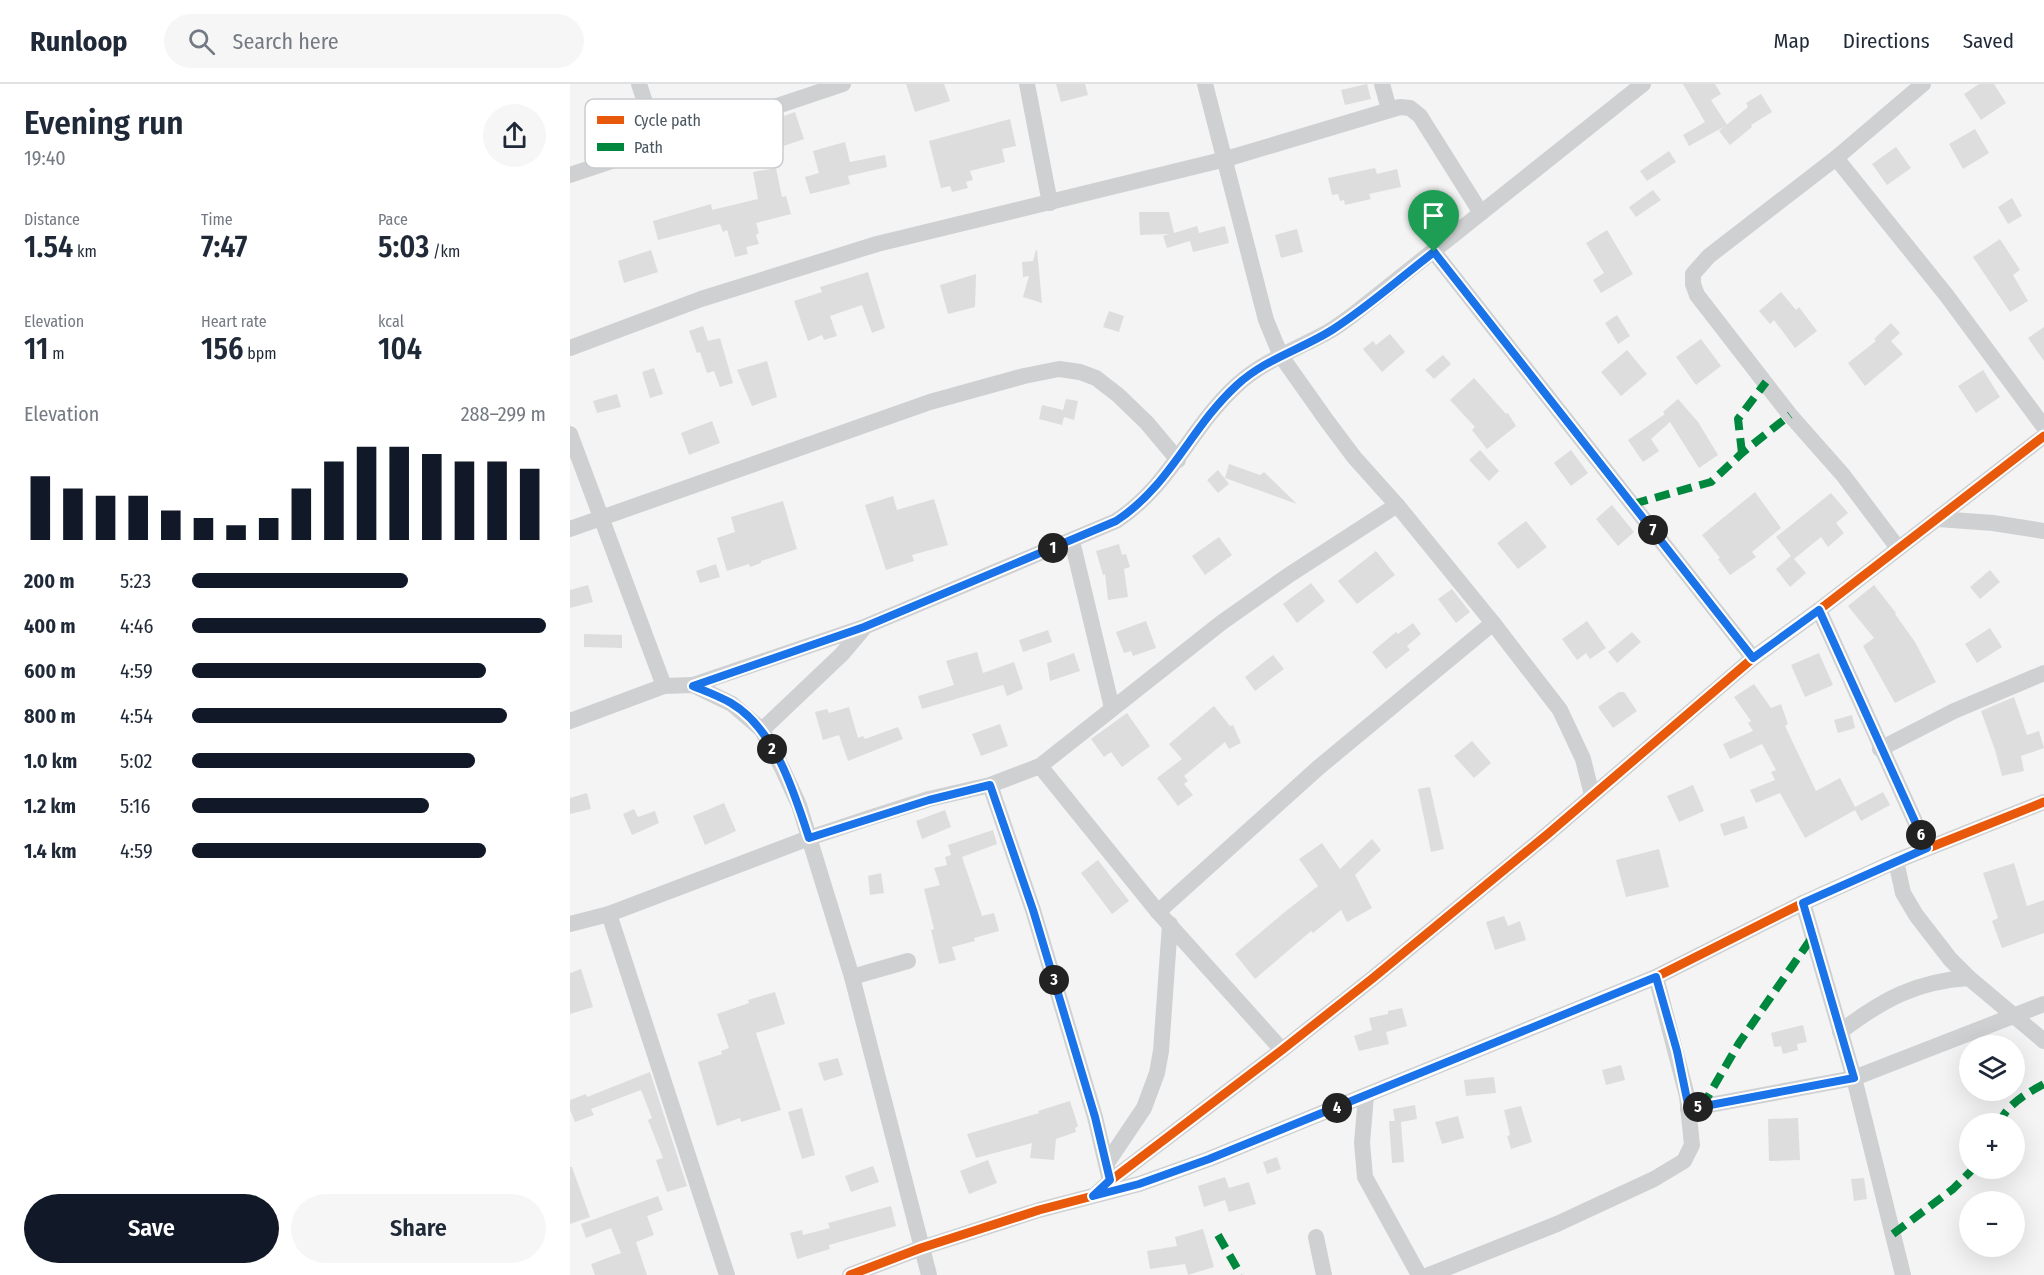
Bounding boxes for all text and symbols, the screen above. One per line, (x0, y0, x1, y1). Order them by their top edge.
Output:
search box (164, 14, 584, 68)
text: Runloop (30, 25, 128, 58)
icon: search (185, 25, 218, 58)
text: Search here (233, 28, 339, 55)
text: Map (1773, 28, 1810, 54)
text: Directions (1843, 28, 1930, 54)
text: Saved (1963, 28, 2014, 54)
legend (585, 99, 783, 168)
text: Evening run (24, 103, 184, 143)
button: share (483, 104, 546, 167)
text: Cycle path (634, 111, 701, 130)
text: Path (634, 138, 663, 157)
text: 19:40 (24, 146, 66, 170)
pin (1408, 190, 1459, 252)
icon: arrive (1417, 199, 1450, 232)
text: Distance (24, 210, 80, 229)
text: Time (201, 210, 233, 229)
text: Pace (378, 210, 408, 229)
text: 1.54 (24, 229, 73, 265)
text: 7:47 (201, 229, 247, 265)
text: 5:03 (378, 229, 429, 265)
text: km (73, 242, 97, 261)
text: /km (429, 242, 460, 261)
text: Elevation (24, 312, 84, 331)
text: Heart rate (201, 312, 267, 331)
text: kcal (378, 312, 404, 331)
text: 11 (24, 331, 48, 367)
text: 156 (201, 331, 243, 367)
text: 104 (378, 331, 422, 367)
text: m (48, 344, 65, 363)
text: bpm (243, 344, 277, 363)
text: Elevation (24, 402, 99, 426)
text: 288–299 m (461, 402, 546, 426)
pin: 7 (1638, 515, 1668, 545)
text: 7 (1650, 520, 1656, 539)
pin: 1 (1038, 533, 1068, 563)
text: 1 (1050, 538, 1056, 557)
text: 200 m (24, 569, 75, 593)
text: 5:23 (120, 569, 151, 593)
text: 400 m (24, 614, 76, 638)
text: 4:46 (120, 614, 153, 638)
text: 600 m (24, 659, 76, 683)
text: 4:59 (120, 659, 153, 683)
text: 800 m (24, 704, 76, 728)
text: 4:54 (120, 704, 153, 728)
pin: 2 (757, 734, 787, 764)
text: 2 (768, 739, 776, 758)
text: 1.0 km (24, 749, 77, 773)
text: 5:02 (120, 749, 152, 773)
text: 1.2 km (24, 794, 76, 818)
text: 5:16 (120, 794, 150, 818)
pin: 6 (1906, 820, 1936, 850)
text: 6 (1917, 825, 1925, 844)
text: 1.4 km (24, 839, 76, 863)
text: 4:59 (120, 839, 153, 863)
pin: 3 (1039, 965, 1069, 995)
text: 3 (1050, 970, 1058, 989)
map controls (1959, 1035, 2025, 1257)
button: layers (1959, 1035, 2025, 1101)
pin: 5 (1683, 1092, 1713, 1122)
pin: 4 (1322, 1093, 1352, 1123)
text: 5 (1694, 1097, 1702, 1116)
text: 4 (1333, 1098, 1341, 1117)
button: + (1959, 1113, 2025, 1179)
button: − (1959, 1191, 2025, 1257)
button: Save (24, 1194, 279, 1263)
button: Share (291, 1194, 546, 1263)

